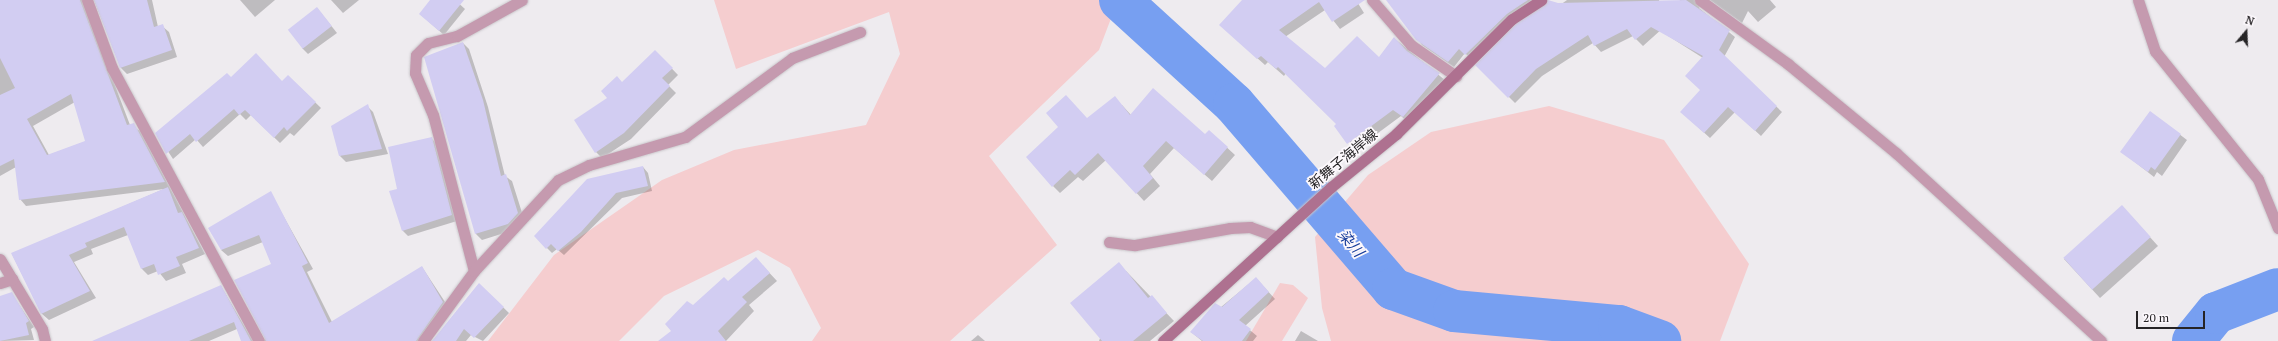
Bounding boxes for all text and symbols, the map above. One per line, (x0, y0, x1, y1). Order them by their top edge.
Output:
north arrow (2226, 12, 2266, 52)
text: N (2244, 13, 2256, 29)
street label: 新舞子海岸線 (1305, 126, 1381, 192)
water label: 染川 (1334, 226, 1368, 260)
scale bar (2138, 303, 2207, 329)
text: 20 m (2143, 310, 2169, 325)

